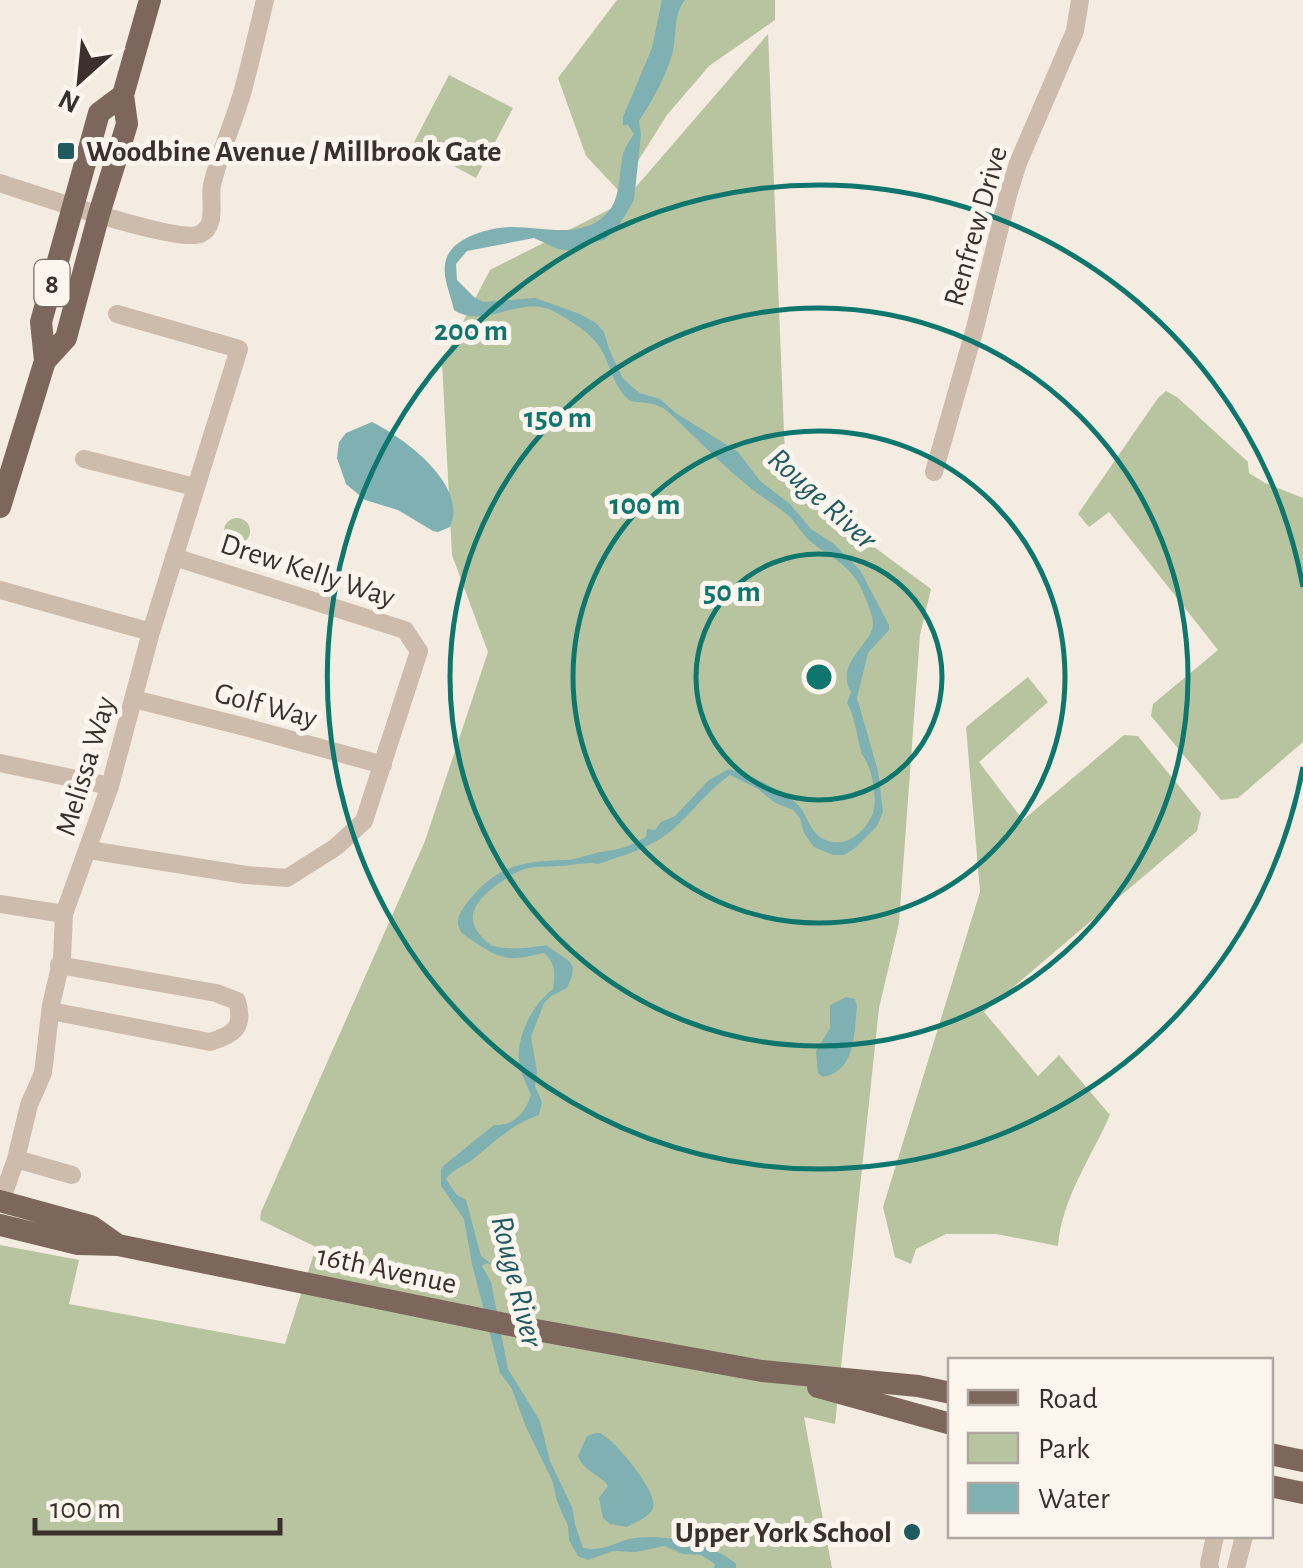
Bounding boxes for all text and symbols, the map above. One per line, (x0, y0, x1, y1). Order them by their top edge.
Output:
north arrow (30, 30, 130, 130)
text: N (55, 84, 85, 117)
place label: Woodbine Avenue / Millbrook Gate (86, 137, 502, 167)
marker: Woodbine Avenue / Millbrook Gate (55, 140, 77, 162)
street label: Renfrew Drive (939, 143, 1013, 310)
road number: 8 (34, 260, 70, 306)
text: 200 m (434, 316, 508, 346)
text: 150 m (524, 403, 592, 433)
water label: Rouge River (762, 442, 884, 556)
text: 100 m (610, 490, 680, 520)
street label: Drew Kelly Way (217, 529, 399, 613)
text: 50 m (703, 577, 761, 607)
centre of rings (801, 659, 837, 695)
street label: Golf Way (211, 678, 321, 734)
street label: Melissa Way (51, 693, 121, 840)
water label: Rouge River (485, 1212, 549, 1352)
street label: 16th Avenue (314, 1241, 459, 1299)
legend (948, 1358, 1273, 1538)
text: Road (1038, 1384, 1098, 1414)
text: Park (1038, 1434, 1090, 1464)
scale bar (35, 1473, 280, 1535)
text: Water (1038, 1484, 1110, 1514)
text: 100 m (50, 1494, 121, 1524)
place label: Upper York School (675, 1518, 892, 1548)
marker: Upper York School (901, 1521, 923, 1543)

